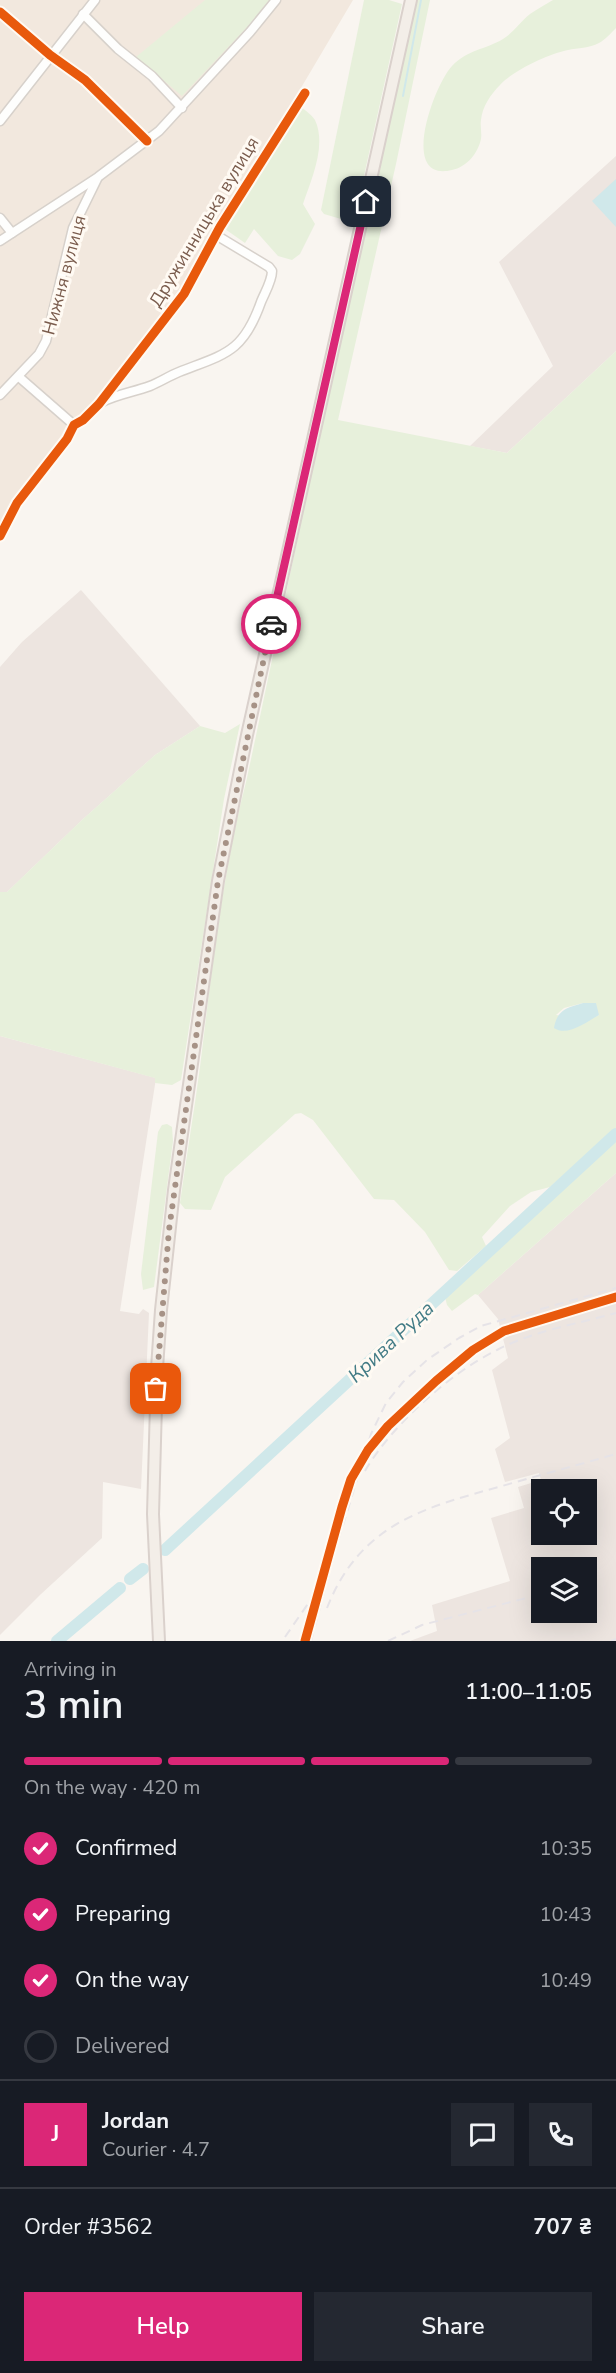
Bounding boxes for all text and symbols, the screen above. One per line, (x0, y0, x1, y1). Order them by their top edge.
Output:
street label: Дружинницька вулиця (144, 132, 264, 312)
pin (340, 176, 391, 227)
icon: home (349, 185, 382, 218)
street label: Нижня вулиця (36, 212, 92, 338)
courier (241, 594, 301, 654)
icon: car (255, 608, 288, 641)
water label: Крива Руда (342, 1295, 440, 1389)
pin (130, 1363, 181, 1414)
icon: bag (139, 1372, 172, 1405)
map controls (531, 1479, 597, 1623)
button: locate (531, 1479, 597, 1545)
button: layers (531, 1557, 597, 1623)
text: Arriving in (24, 1656, 117, 1683)
text: 11:00–11:05 (465, 1677, 592, 1707)
text: 3 min (24, 1679, 123, 1732)
text: On the way · 420 m (24, 1774, 200, 1801)
icon: check (24, 1832, 57, 1865)
text: Confirmed (75, 1833, 177, 1863)
text: 10:35 (539, 1835, 592, 1862)
icon: check (24, 1898, 57, 1931)
text: Preparing (75, 1899, 171, 1929)
text: 10:43 (539, 1901, 592, 1928)
icon: check (24, 1964, 57, 1997)
text: On the way (75, 1965, 189, 1995)
text: 10:49 (539, 1967, 592, 1994)
text: Delivered (75, 2031, 170, 2061)
button: chat (451, 2103, 514, 2166)
button: phone (529, 2103, 592, 2166)
text: Jordan (102, 2106, 169, 2136)
text: J (52, 2119, 59, 2149)
text: Courier · 4.7 (102, 2136, 210, 2163)
text: Order #3562 (24, 2212, 153, 2242)
text: 707 ₴ (533, 2212, 592, 2242)
button: Help (24, 2292, 302, 2361)
button: Share (314, 2292, 592, 2361)

